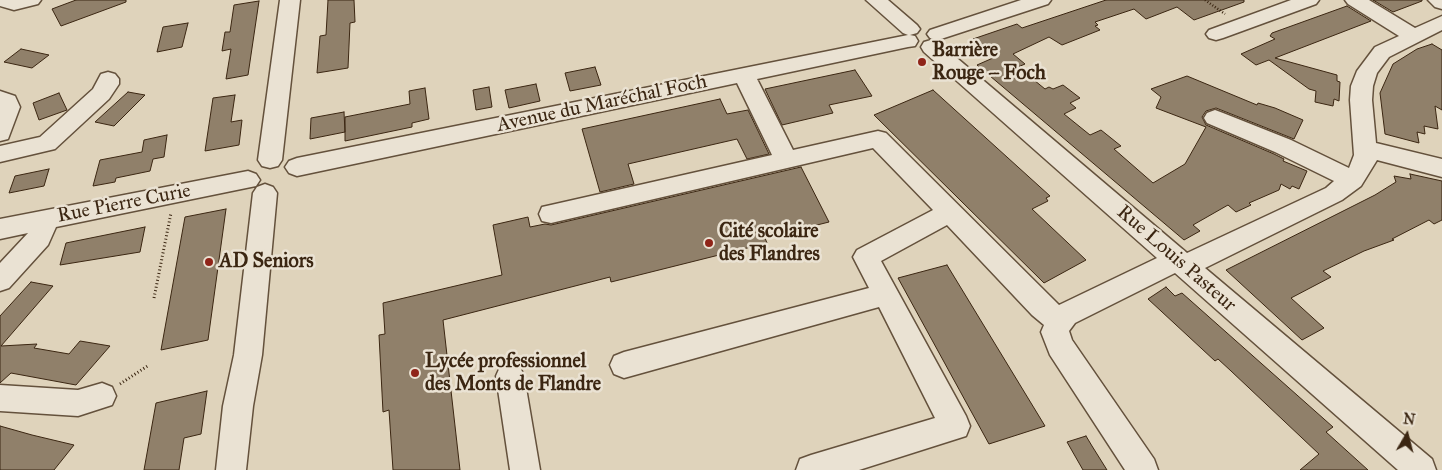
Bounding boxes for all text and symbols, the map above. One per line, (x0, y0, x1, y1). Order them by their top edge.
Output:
place label: Barrière Rouge – Foch (932, 39, 1046, 86)
marker: Barrière Rouge – Foch (916, 56, 928, 68)
street label: Avenue du Maréchal Foch (495, 70, 709, 138)
street label: Rue Pierre Curie (55, 179, 193, 229)
street label: Rue Louis Pasteur (1111, 201, 1241, 317)
place label: Cité scolaire des Flandres (719, 220, 820, 267)
marker: Cité scolaire des Flandres (703, 237, 715, 249)
place label: AD Seniors (219, 250, 314, 274)
marker: AD Seniors (203, 256, 215, 268)
place label: Lycée professionnel des Monts de Flandre (425, 350, 601, 397)
marker: Lycée professionnel des Monts de Flandre (409, 367, 421, 379)
north arrow (1382, 410, 1432, 460)
text: N (1402, 410, 1416, 429)

